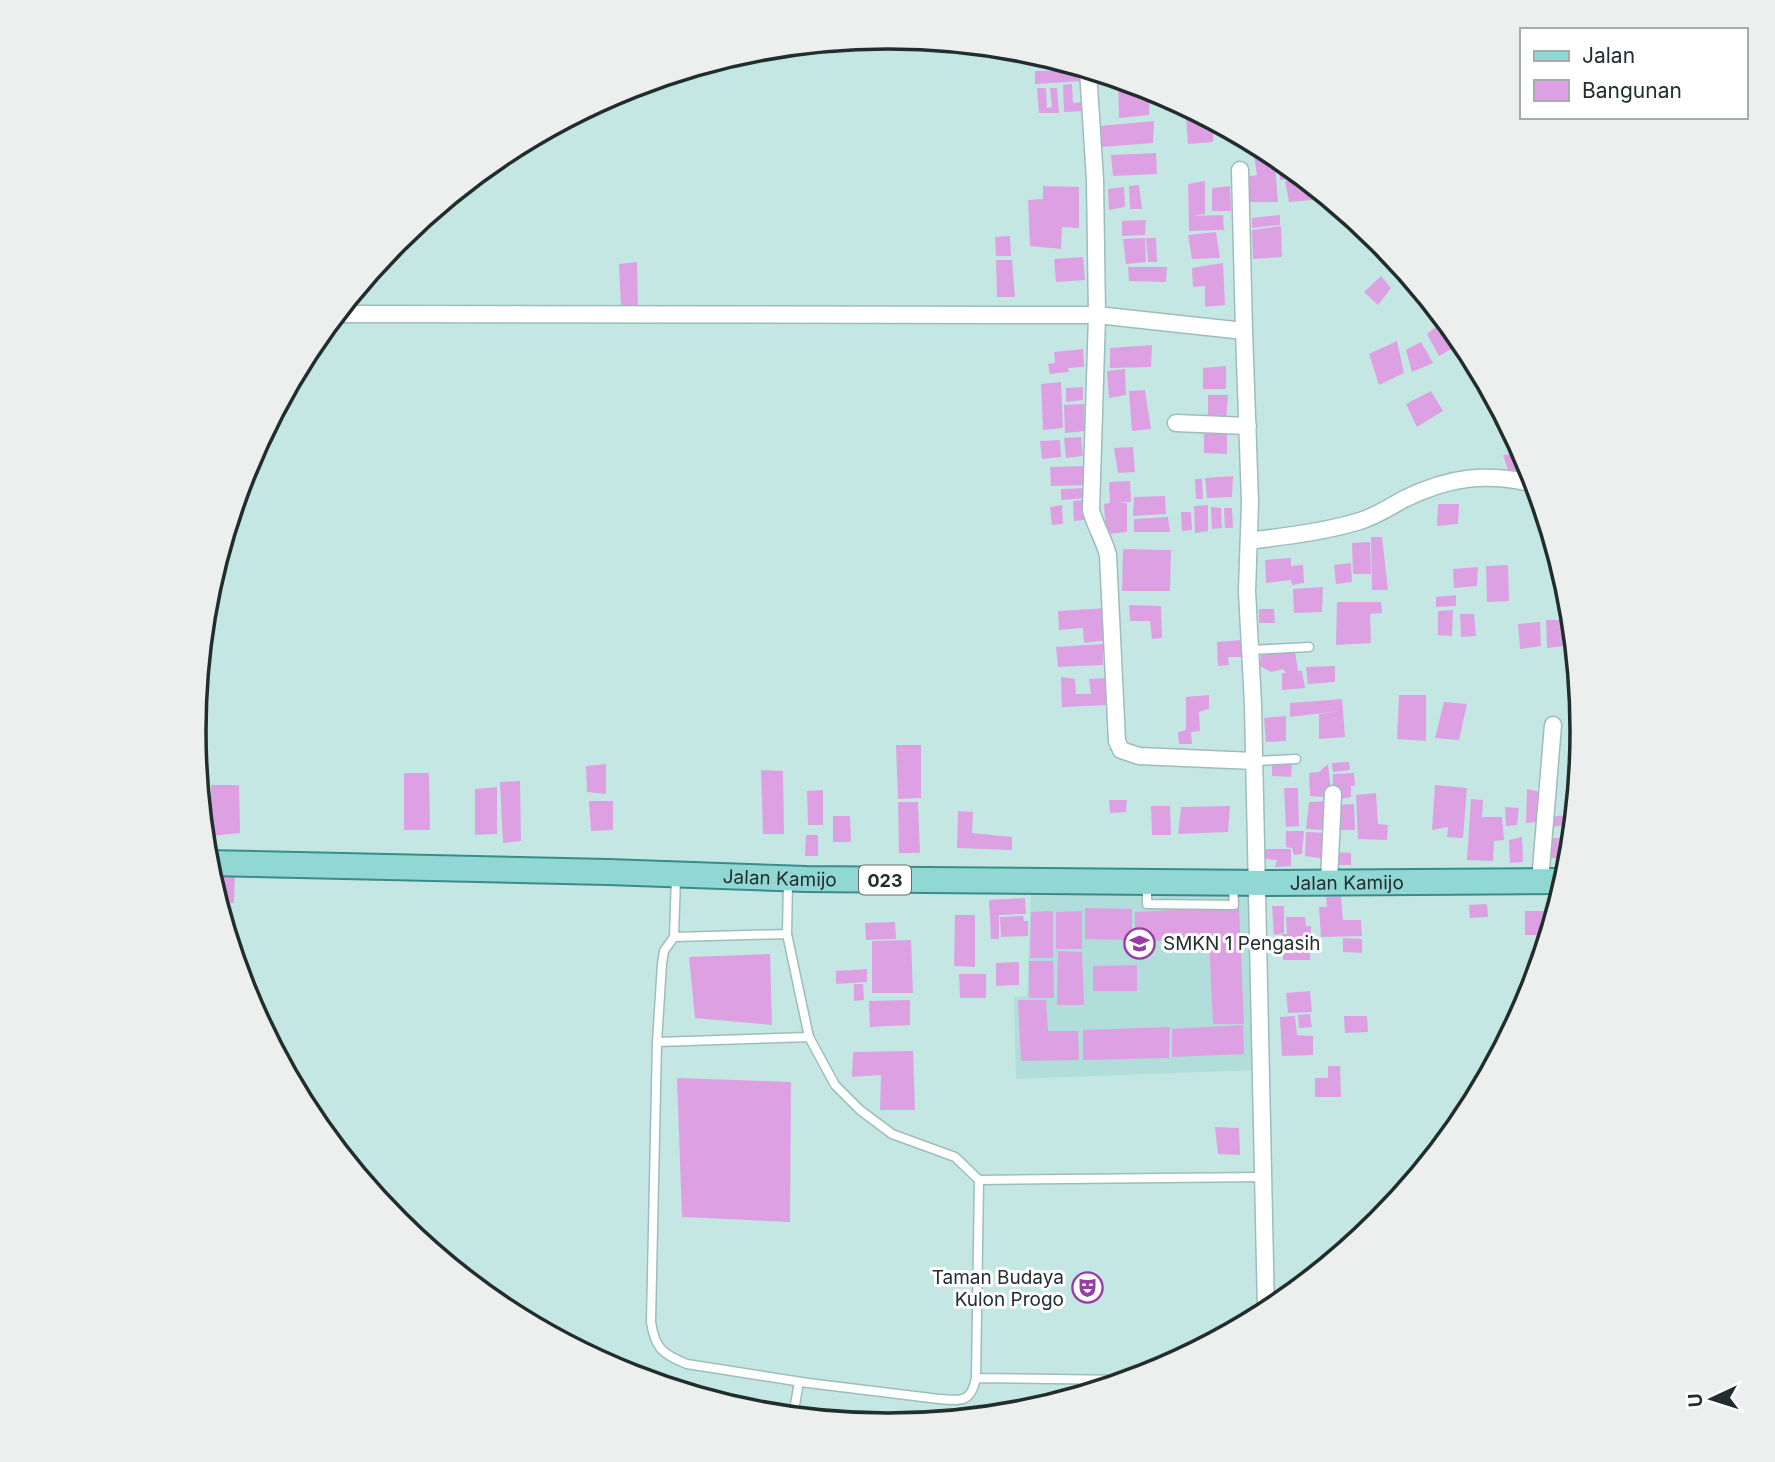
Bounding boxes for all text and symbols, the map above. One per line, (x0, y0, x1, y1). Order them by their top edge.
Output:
legend (1520, 28, 1747, 119)
text: Jalan (1582, 43, 1635, 68)
text: Bangunan (1582, 78, 1682, 103)
street label: Jalan Kamijo (722, 865, 837, 891)
road number: 023 (859, 866, 911, 894)
street label: Jalan Kamijo (1290, 871, 1404, 894)
school or university icon: SMKN 1 Pengasih (1123, 926, 1157, 960)
place label: SMKN 1 Pengasih (1163, 932, 1320, 955)
place label: Taman Budaya Kulon Progo (932, 1266, 1064, 1311)
theatre icon: Taman Budaya Kulon Progo (1070, 1271, 1104, 1305)
north arrow (1677, 1364, 1747, 1434)
text: U (1684, 1392, 1707, 1408)

